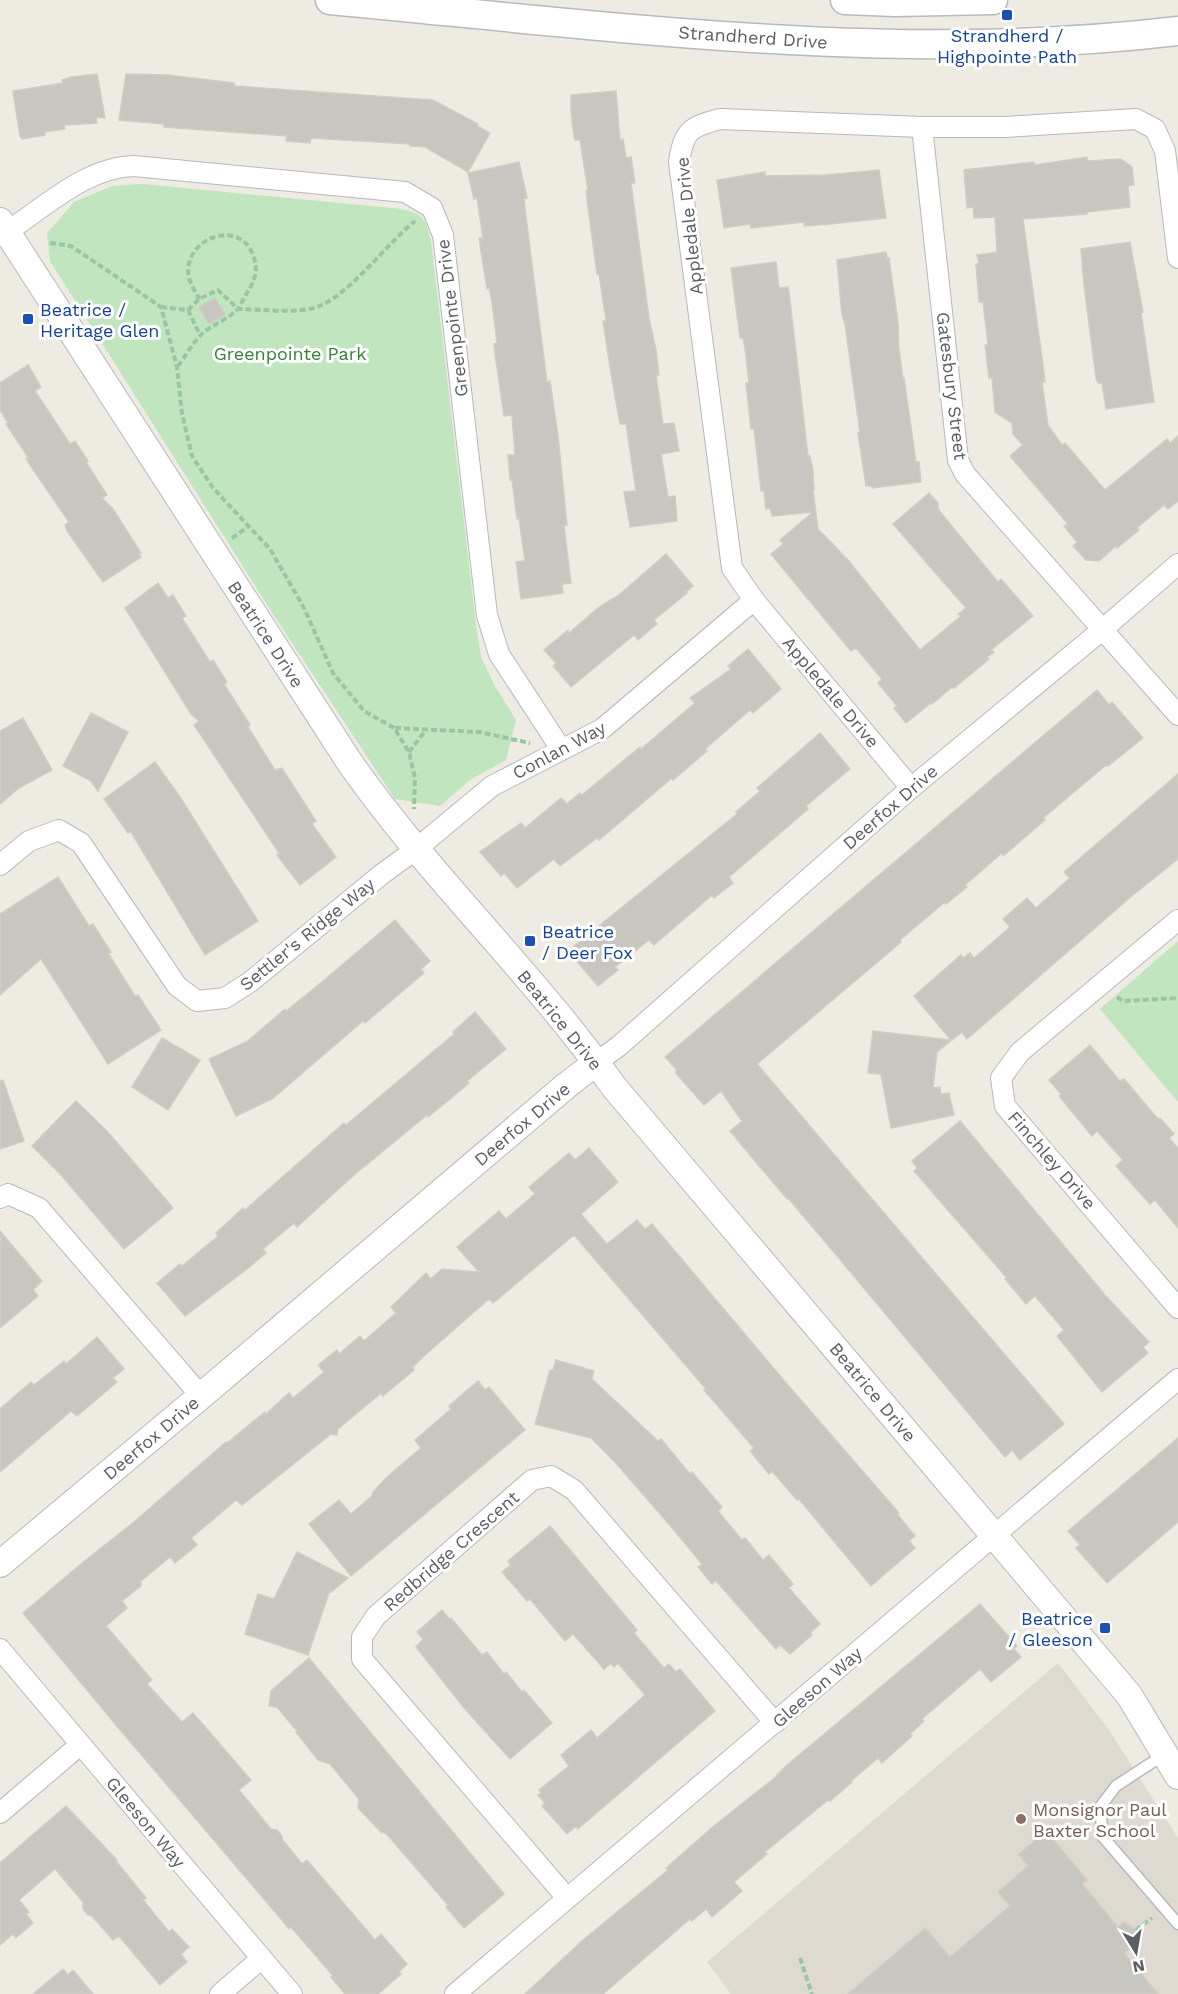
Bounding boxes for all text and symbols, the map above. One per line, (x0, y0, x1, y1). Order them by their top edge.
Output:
marker: Strandherd / Highpointe Path (1000, 8, 1014, 22)
street label: Strandherd Drive (678, 21, 828, 53)
place label: Strandherd / Highpointe Path (937, 25, 1077, 67)
street label: Appledale Drive (671, 156, 707, 296)
street label: Greenpointe Drive (432, 238, 472, 398)
place label: Beatrice / Heritage Glen (40, 299, 159, 341)
street label: Gatesbury Street (932, 311, 972, 462)
marker: Beatrice / Heritage Glen (21, 312, 35, 326)
park label: Greenpointe Park (214, 343, 366, 364)
street label: Beatrice Drive (224, 577, 308, 691)
street label: Appledale Drive (778, 632, 884, 752)
street label: Conlan Way (509, 716, 610, 783)
street label: Deerfox Drive (838, 760, 942, 854)
street label: Settler's Ridge Way (235, 873, 379, 995)
place label: Beatrice / Deer Fox (542, 921, 633, 963)
marker: Beatrice / Deer Fox (523, 934, 537, 948)
street label: Beatrice Drive (513, 966, 607, 1074)
street label: Deerfox Drive (470, 1078, 574, 1170)
street label: Finchley Drive (1004, 1107, 1100, 1213)
street label: Beatrice Drive (825, 1338, 921, 1446)
street label: Deerfox Drive (99, 1392, 203, 1484)
street label: Redbridge Crescent (379, 1486, 523, 1615)
place label: Beatrice / Gleeson (1008, 1608, 1093, 1650)
marker: Beatrice / Gleeson (1098, 1621, 1112, 1635)
street label: Gleeson Way (768, 1642, 867, 1732)
street label: Gleeson Way (102, 1772, 190, 1872)
place label: Monsignor Paul Baxter School (1033, 1799, 1167, 1841)
marker: Monsignor Paul Baxter School (1014, 1812, 1028, 1826)
north arrow (1106, 1922, 1166, 1982)
text: N (1131, 1956, 1146, 1977)

